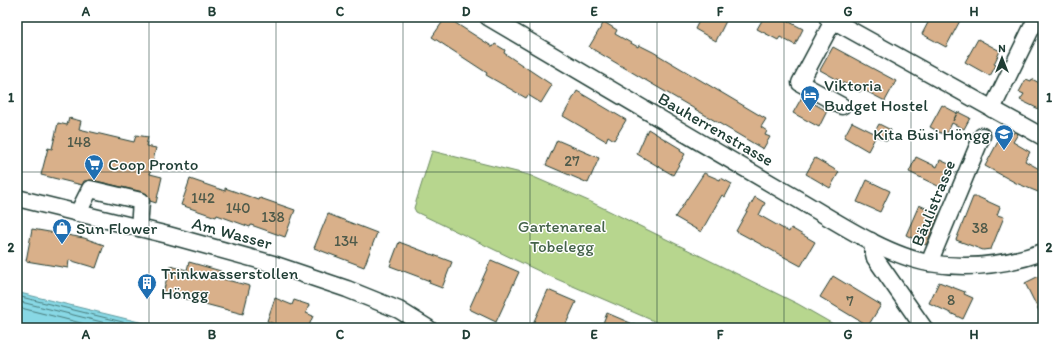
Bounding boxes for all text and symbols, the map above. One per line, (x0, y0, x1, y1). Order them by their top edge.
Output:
text: A (81, 4, 91, 19)
text: B (208, 4, 217, 19)
text: C (336, 4, 345, 19)
text: D (462, 4, 471, 19)
text: E (590, 4, 598, 19)
text: F (717, 4, 724, 19)
text: G (844, 4, 853, 19)
text: H (970, 4, 979, 19)
north arrow (982, 38, 1022, 78)
text: N (998, 42, 1006, 55)
place label: Viktoria Budget Hostel (824, 75, 928, 115)
hotel icon: Viktoria Budget Hostel (799, 84, 821, 112)
street label: Bauherrenstrasse (655, 88, 777, 170)
text: 1 (8, 90, 14, 105)
text: 1 (1046, 90, 1052, 105)
school or university icon: Kita Büsi Höngg (993, 123, 1015, 151)
place label: Kita Büsi Höngg (873, 124, 990, 144)
house number: 148 (67, 133, 91, 151)
house number: 27 (564, 152, 580, 170)
supermarket icon: Coop Pronto (83, 153, 105, 181)
place label: Coop Pronto (108, 154, 199, 174)
street label: Bäulistrasse (907, 157, 959, 249)
house number: 142 (191, 189, 215, 207)
house number: 140 (225, 199, 251, 217)
house number: 138 (261, 208, 285, 226)
street label: Am Wasser (190, 213, 274, 253)
park label: Gartenareal Tobelegg (518, 216, 606, 256)
shop icon: Sun Flower (51, 217, 73, 245)
place label: Sun Flower (76, 218, 157, 238)
house number: 38 (972, 219, 988, 237)
house number: 134 (334, 232, 358, 250)
text: 2 (8, 240, 15, 255)
text: 2 (1046, 240, 1053, 255)
place label: Trinkwasserstollen Höngg (161, 263, 299, 303)
building icon: Trinkwasserstollen Höngg (136, 272, 158, 300)
house number: 8 (947, 291, 955, 309)
house number: 7 (846, 292, 854, 310)
text: A (81, 327, 91, 342)
text: B (208, 327, 217, 342)
text: C (336, 327, 345, 342)
text: D (462, 327, 471, 342)
text: E (590, 327, 598, 342)
text: F (717, 327, 724, 342)
text: G (844, 327, 853, 342)
text: H (970, 327, 979, 342)

